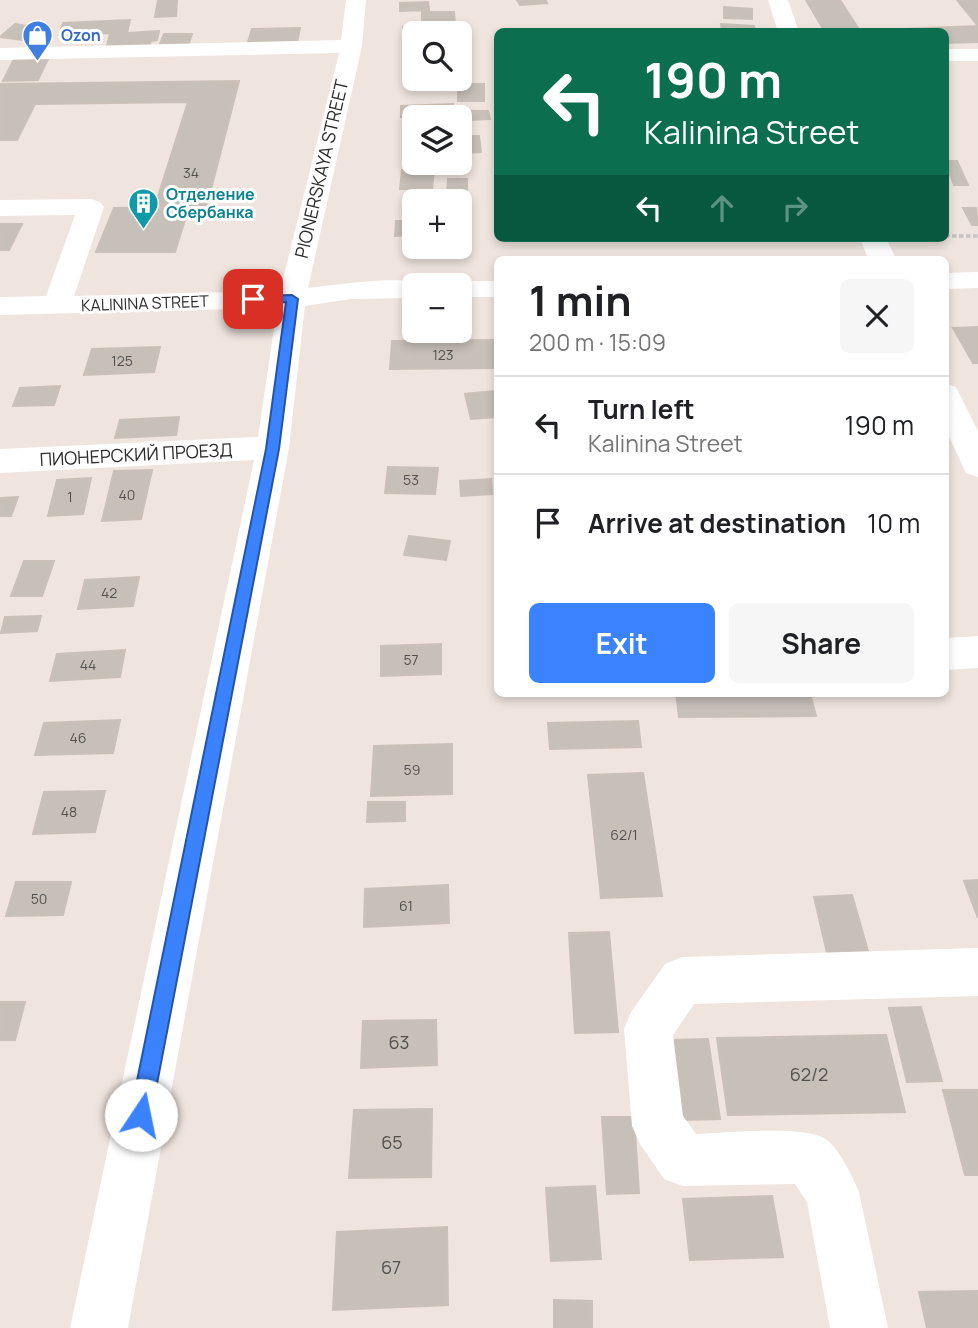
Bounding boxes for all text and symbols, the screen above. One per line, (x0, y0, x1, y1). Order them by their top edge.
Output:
shop icon: Ozon (21, 18, 55, 62)
map controls (402, 21, 472, 343)
button: search (402, 21, 472, 91)
place label: Ozon (61, 24, 101, 46)
text: 190 m (644, 46, 782, 113)
icon: left (529, 56, 620, 147)
street label: PIONERSKAYA STREET (289, 77, 353, 260)
button: layers (402, 105, 472, 175)
text: Kalinina Street (644, 110, 859, 154)
house number: 34 (183, 163, 199, 182)
place label: Отделение Сбербанка (166, 183, 255, 223)
building icon: Отделение Сбербанка (126, 186, 160, 230)
button: + (402, 189, 472, 259)
icon: left (630, 189, 668, 227)
icon: ahead (703, 189, 741, 227)
icon: right (776, 189, 814, 227)
pin (223, 269, 283, 329)
text: 1 min (529, 271, 632, 329)
button: − (402, 273, 472, 343)
button: close (840, 279, 914, 353)
icon: arrive (234, 280, 272, 318)
street label: KALININA STREET (81, 290, 210, 316)
text: 200 m · 15:09 (529, 326, 666, 358)
house number: 123 (432, 345, 454, 364)
house number: 125 (111, 351, 133, 370)
text: Turn left (588, 391, 695, 427)
icon: left (529, 406, 567, 444)
text: 190 m (845, 407, 914, 443)
text: Kalinina Street (588, 427, 743, 459)
street label: ПИОНЕРСКИЙ ПРОЕЗД (39, 437, 233, 471)
house number: 53 (403, 470, 419, 489)
house number: 40 (119, 485, 135, 504)
house number: 1 (67, 487, 73, 506)
icon: arrive (529, 504, 567, 542)
text: Arrive at destination (588, 505, 846, 541)
text: 10 m (867, 505, 920, 541)
house number: 42 (101, 583, 117, 602)
button: Exit (529, 603, 715, 683)
button: Share (729, 603, 914, 683)
house number: 57 (403, 650, 419, 669)
house number: 44 (80, 655, 96, 674)
house number: 46 (70, 728, 86, 747)
house number: 59 (404, 760, 420, 779)
house number: 48 (61, 802, 77, 821)
house number: 62/1 (610, 825, 638, 844)
house number: 50 (31, 889, 47, 908)
house number: 61 (399, 896, 413, 915)
house number: 63 (388, 1030, 410, 1054)
house number: 62/2 (790, 1062, 828, 1086)
position arrow (104, 1078, 178, 1152)
house number: 65 (381, 1130, 403, 1154)
house number: 67 (381, 1255, 401, 1279)

